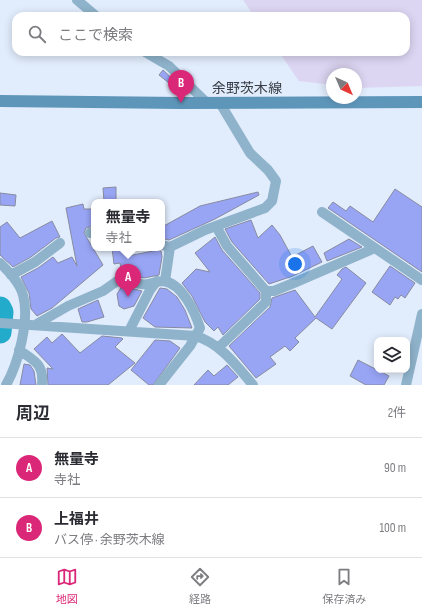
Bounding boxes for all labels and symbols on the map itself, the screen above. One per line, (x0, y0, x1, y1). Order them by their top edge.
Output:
north arrow (326, 68, 362, 104)
pin: B (168, 70, 194, 103)
street label: 余野茨木線 (212, 80, 282, 97)
your location (285, 254, 305, 274)
pin: A (115, 264, 141, 297)

